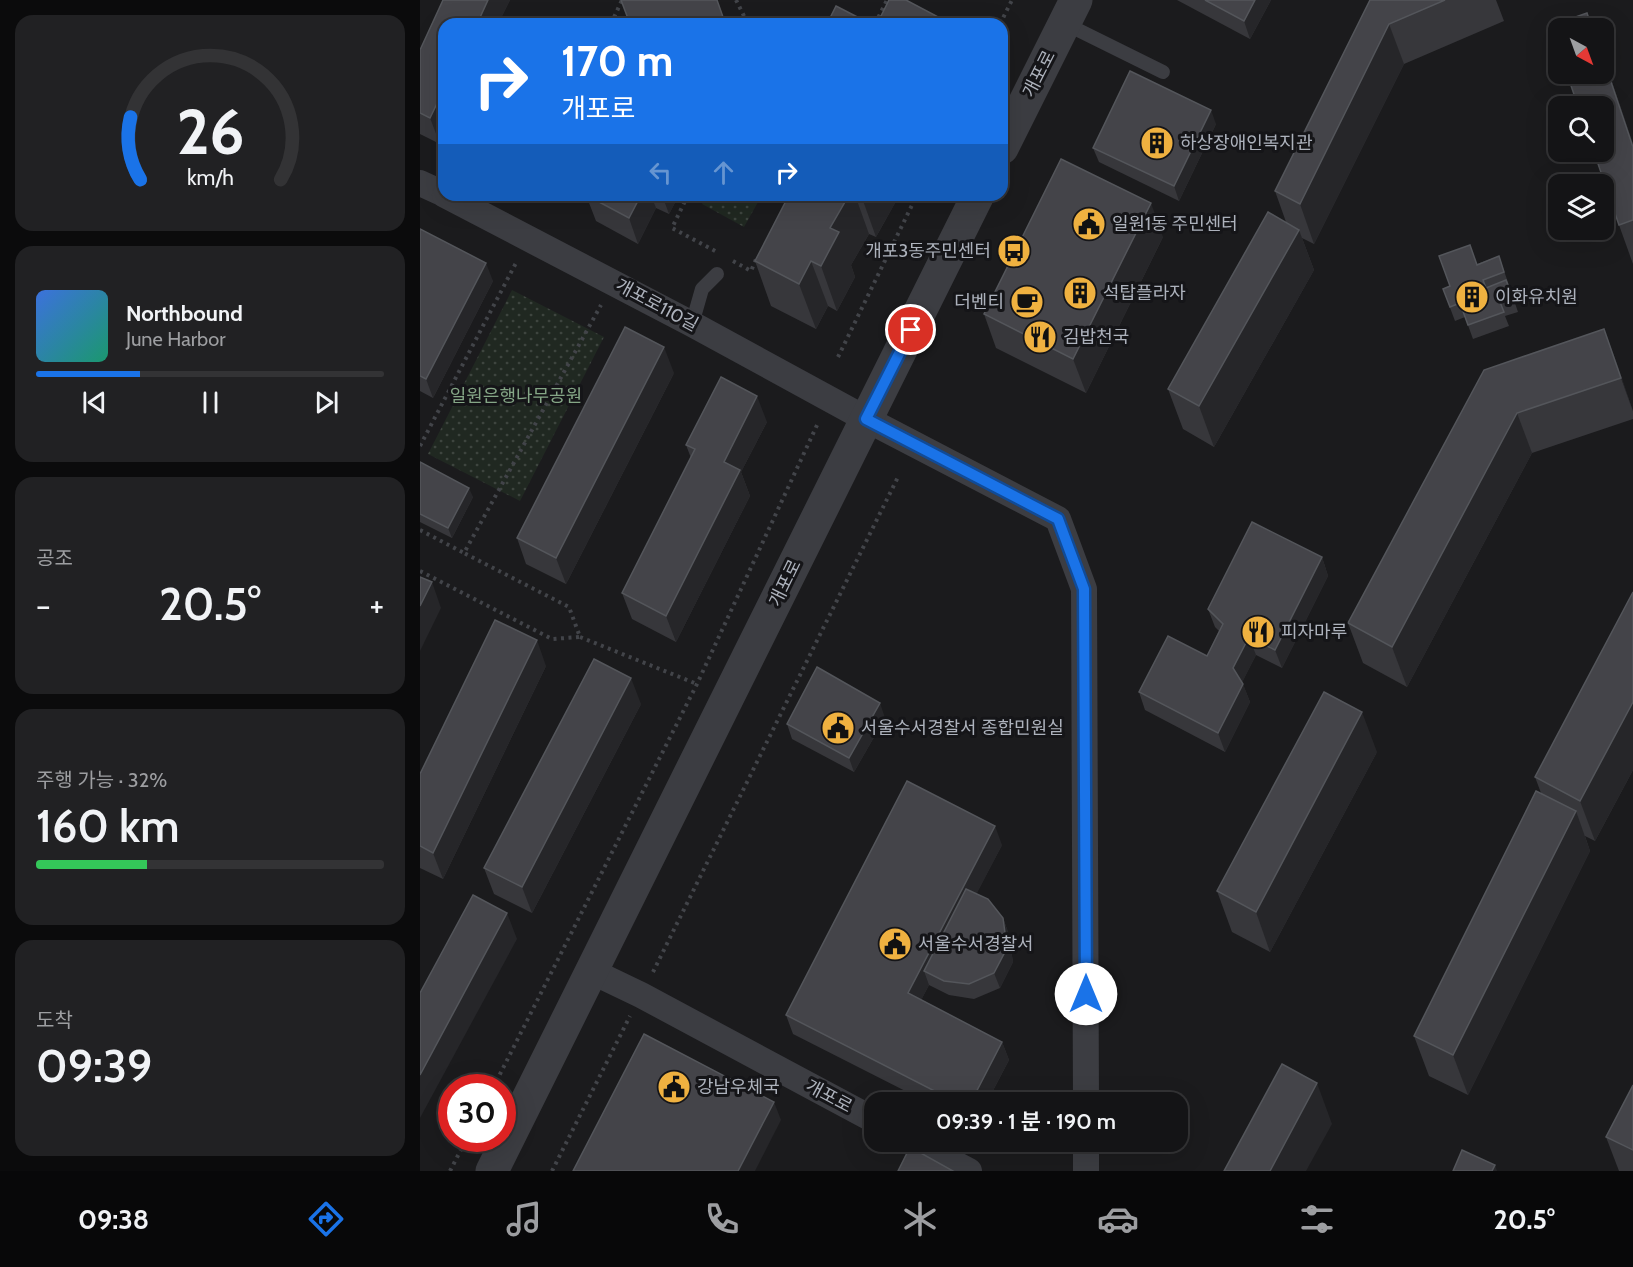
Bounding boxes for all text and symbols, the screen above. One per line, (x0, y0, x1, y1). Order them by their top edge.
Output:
north arrow (1548, 18, 1614, 84)
map controls (1548, 18, 1614, 240)
text: 170 m (561, 35, 673, 87)
icon: right (462, 42, 540, 120)
street label: 개포로 (1018, 47, 1060, 101)
text: 개포로 (561, 92, 636, 125)
text: 26 (176, 94, 244, 170)
button: search (1548, 96, 1614, 162)
building icon: 하상장애인복지관 (1139, 125, 1175, 161)
place label: 하상장애인복지관 (1180, 132, 1313, 154)
icon: left (644, 156, 677, 189)
icon: ahead (707, 156, 740, 189)
icon: right (770, 156, 803, 189)
text: km/h (187, 164, 233, 190)
button: layers (1548, 174, 1614, 240)
public building icon: 일원1동 주민센터 (1071, 206, 1107, 242)
place label: 일원1동 주민센터 (1112, 213, 1238, 235)
bus stop icon: 개포3동주민센터 (996, 233, 1032, 269)
place label: 개포3동주민센터 (865, 240, 991, 262)
street label: 개포로110길 (612, 274, 702, 336)
building icon: 석탑플라자 (1062, 275, 1098, 311)
building icon: 이화유치원 (1454, 279, 1490, 315)
place label: 석탑플라자 (1103, 282, 1186, 304)
cafe icon: 더벤티 (1009, 284, 1045, 320)
place label: 이화유치원 (1495, 286, 1578, 308)
place label: 더벤티 (954, 291, 1004, 313)
text: Northbound (126, 300, 243, 327)
pin (885, 304, 936, 355)
icon: arrive (894, 313, 927, 346)
restaurant icon: 김밥천국 (1022, 319, 1058, 355)
place label: 김밥천국 (1063, 326, 1129, 348)
text: June Harbor (126, 327, 226, 351)
park label: 일원은행나무공원 (450, 385, 582, 407)
icon: previous (78, 386, 111, 419)
icon: pause (194, 386, 227, 419)
icon: next (310, 386, 343, 419)
text: 공조 (36, 546, 73, 570)
street label: 개포로 (764, 556, 806, 610)
text: 20.5° (159, 577, 261, 631)
text: − (36, 585, 51, 625)
text: + (369, 585, 384, 625)
restaurant icon: 피자마루 (1240, 614, 1276, 650)
place label: 피자마루 (1281, 621, 1347, 643)
public building icon: 서울수서경찰서 종합민원실 (820, 710, 856, 746)
place label: 서울수서경찰서 종합민원실 (861, 717, 1064, 739)
text: 주행 가능 · 32% (36, 768, 167, 792)
text: 160 km (36, 799, 180, 853)
public building icon: 서울수서경찰서 (877, 926, 913, 962)
place label: 서울수서경찰서 (918, 933, 1034, 955)
position arrow (1054, 962, 1118, 1026)
text: 도착 (36, 1008, 73, 1032)
text: 09:39 (36, 1039, 152, 1093)
public building icon: 강남우체국 (656, 1069, 692, 1105)
speed limit sign: 30 (438, 1074, 516, 1152)
street label: 개포로 (802, 1075, 856, 1117)
place label: 강남우체국 (697, 1076, 780, 1098)
text: 09:39 · 1 분 · 190 m (936, 1108, 1116, 1135)
icon: directions (305, 1198, 347, 1240)
icon: music (503, 1198, 545, 1240)
icon: phone (701, 1198, 743, 1240)
icon: climate (899, 1198, 941, 1240)
icon: car (1097, 1198, 1139, 1240)
icon: filters (1296, 1198, 1338, 1240)
text: 09:38 (78, 1203, 149, 1236)
text: 20.5° (1494, 1203, 1555, 1236)

